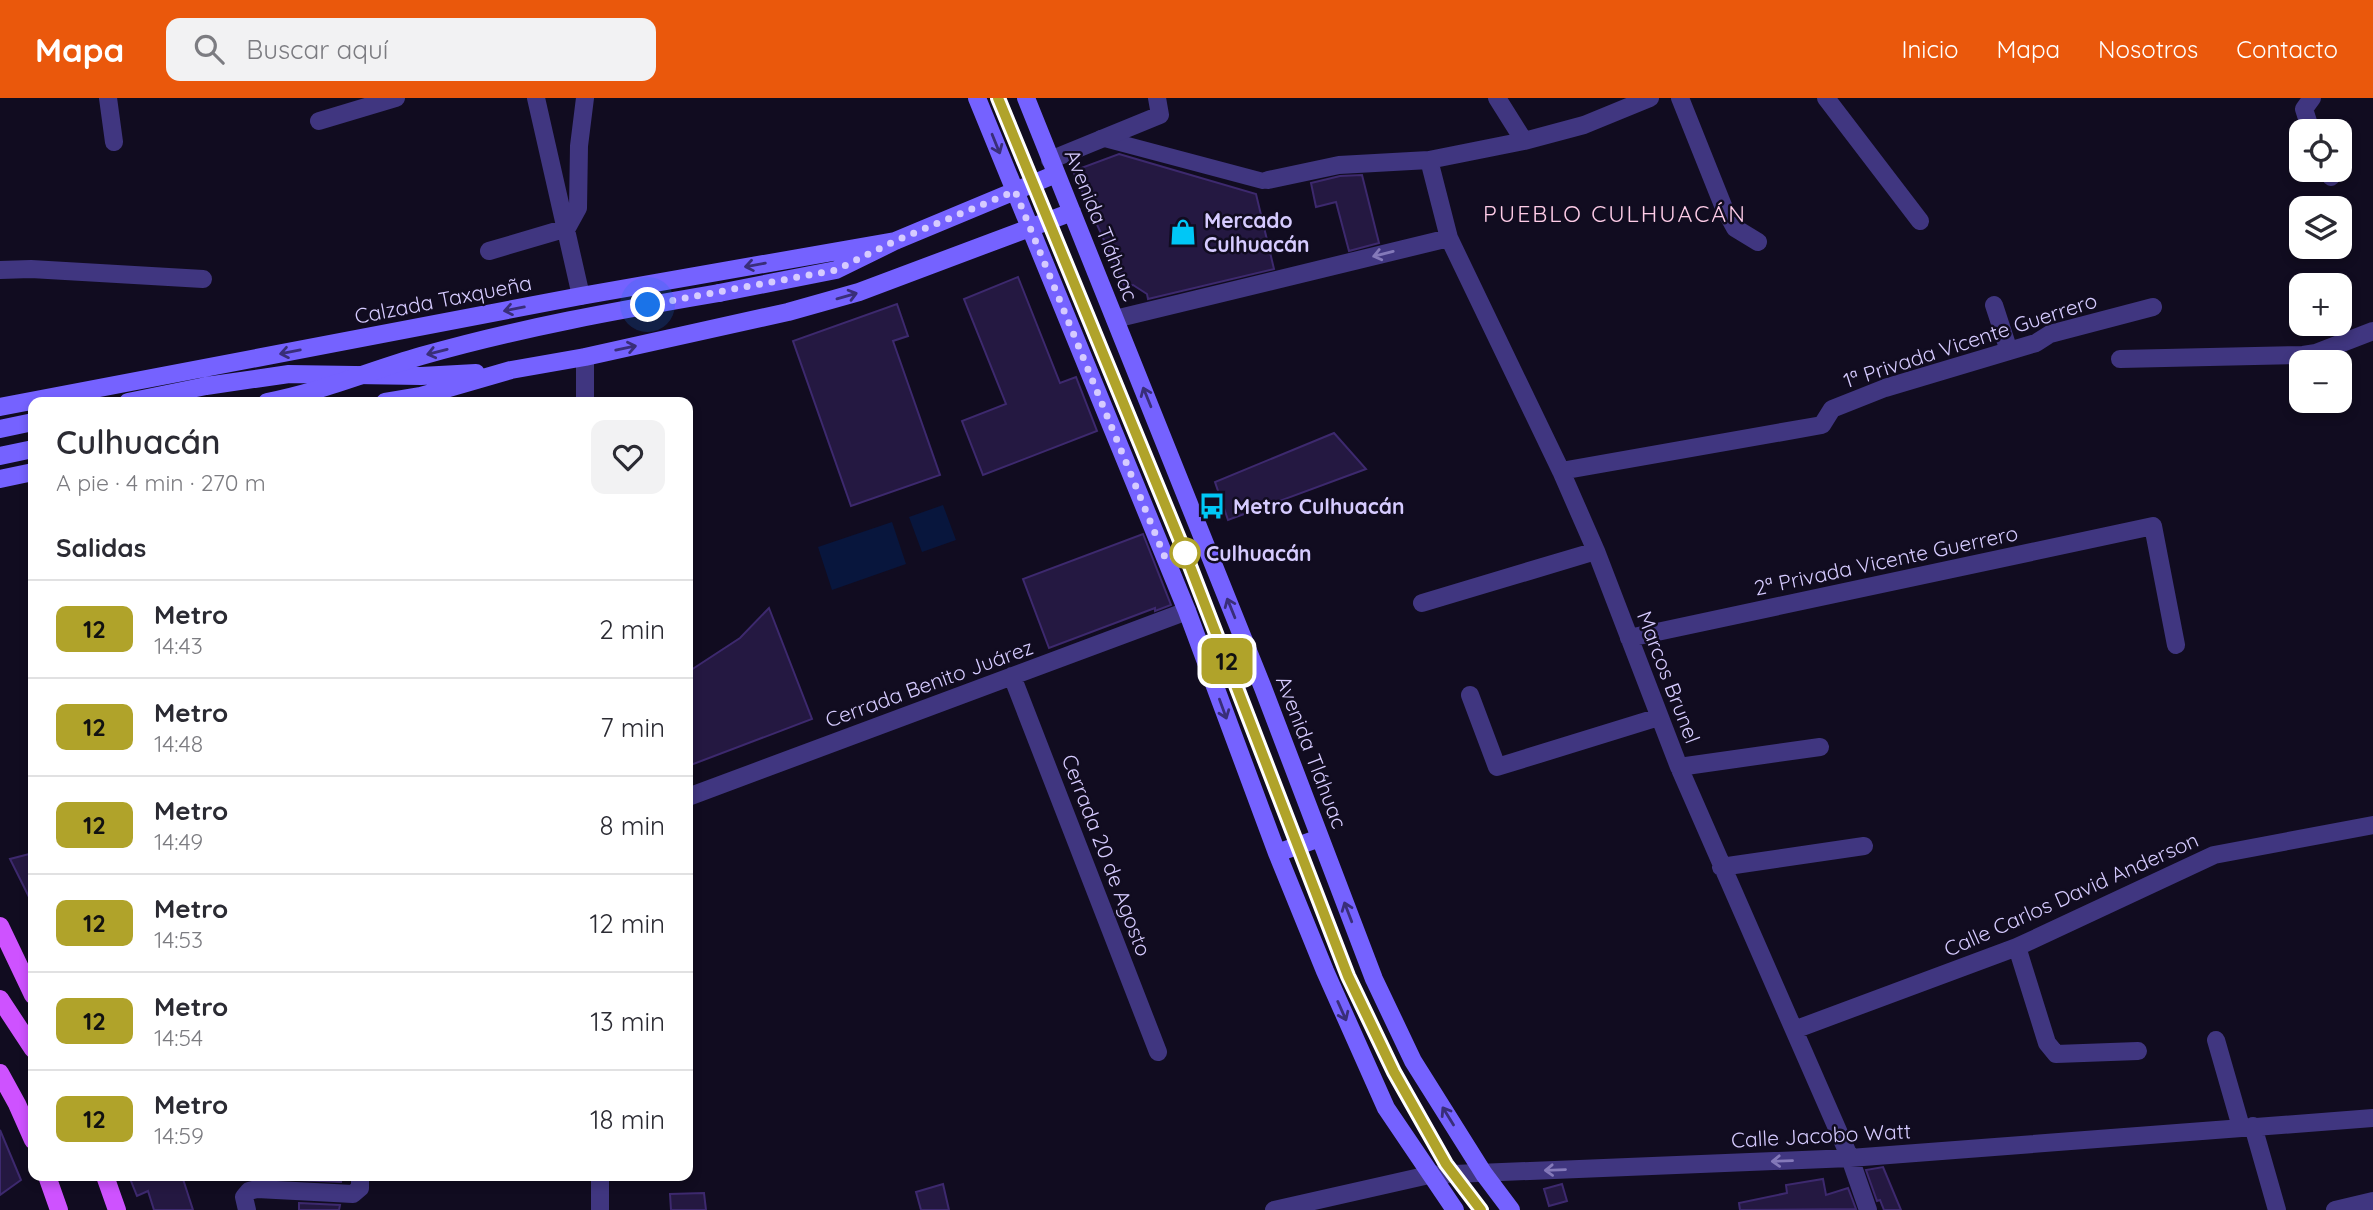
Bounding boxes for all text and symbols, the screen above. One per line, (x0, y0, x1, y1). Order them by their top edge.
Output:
search box (166, 18, 656, 81)
text: Mapa (35, 29, 124, 70)
icon: search (190, 30, 228, 68)
text: Buscar aquí (246, 33, 388, 66)
text: Inicio (1901, 34, 1959, 64)
text: Mapa (1997, 34, 2060, 64)
text: Nosotros (2098, 34, 2198, 64)
text: Contacto (2236, 34, 2338, 64)
map controls (2289, 119, 2352, 413)
button: locate (2289, 119, 2352, 182)
one-way arrow (990, 133, 1003, 155)
street label: Avenida Tláhuac (1060, 145, 1144, 305)
button: layers (2289, 196, 2352, 259)
district label: PUEBLO CULHUACÁN (1483, 199, 1747, 228)
place label: Mercado Culhuacán (1204, 207, 1310, 257)
shop icon: Mercado Culhuacán (1168, 217, 1198, 247)
one-way arrow (1372, 248, 1395, 261)
one-way arrow (744, 259, 767, 273)
street label: Calzada Taxqueña (352, 269, 534, 329)
button: + (2289, 273, 2352, 336)
your location (630, 287, 665, 322)
street label: 1ª Privada Vicente Guerrero (1840, 287, 2100, 393)
one-way arrow (836, 288, 858, 301)
one-way arrow (503, 303, 526, 316)
one-way arrow (614, 341, 637, 354)
one-way arrow (279, 345, 302, 359)
one-way arrow (426, 346, 449, 360)
button: − (2289, 350, 2352, 413)
one-way arrow (1139, 386, 1152, 408)
button: heart (591, 420, 665, 494)
text: Culhuacán (56, 421, 221, 462)
text: A pie · 4 min · 270 m (56, 468, 266, 497)
bus stop icon: Metro Culhuacán (1197, 491, 1227, 521)
place label: Metro Culhuacán (1233, 493, 1404, 519)
street label: 2ª Privada Vicente Guerrero (1752, 519, 2020, 601)
text: Salidas (56, 531, 146, 564)
marker: Culhuacán (1170, 538, 1200, 568)
place label: Culhuacán (1206, 540, 1312, 566)
text: Metro (154, 598, 228, 631)
one-way arrow (1224, 598, 1237, 619)
street label: Marcos Brunel (1632, 607, 1706, 747)
text: 2 min (599, 613, 665, 646)
text: 12 (83, 614, 106, 644)
text: 14:43 (154, 631, 203, 660)
street label: Cerrada Benito Juárez (822, 633, 1036, 733)
line badge: 12 (1196, 638, 1258, 684)
text: 12 (1216, 646, 1239, 676)
street label: Avenida Tláhuac (1271, 672, 1353, 832)
text: Metro (154, 696, 228, 729)
one-way arrow (1218, 697, 1230, 719)
text: 7 min (600, 711, 665, 744)
text: 12 (83, 712, 106, 742)
text: 14:48 (154, 729, 203, 758)
street label: Cerrada 20 de Agosto (1056, 750, 1158, 960)
text: Metro (154, 794, 228, 827)
text: 8 min (600, 809, 665, 842)
text: 12 (83, 810, 106, 840)
street label: Calle Carlos David Anderson (1940, 826, 2202, 962)
text: 14:49 (154, 827, 203, 856)
text: Metro (154, 892, 228, 925)
one-way arrow (1341, 901, 1354, 923)
text: 12 min (590, 907, 665, 940)
text: 12 (83, 908, 106, 938)
text: 14:53 (154, 925, 203, 954)
text: Metro (154, 990, 228, 1023)
one-way arrow (1336, 1000, 1349, 1022)
text: 13 min (590, 1005, 665, 1038)
text: 12 (83, 1006, 106, 1036)
text: 14:54 (154, 1023, 203, 1052)
text: Metro (154, 1088, 228, 1121)
text: 18 min (590, 1103, 665, 1136)
text: 12 (83, 1104, 106, 1134)
one-way arrow (1440, 1106, 1454, 1126)
street label: Calle Jacobo Watt (1730, 1117, 1912, 1153)
text: 14:59 (154, 1121, 204, 1150)
one-way arrow (1771, 1154, 1794, 1167)
one-way arrow (1543, 1164, 1566, 1177)

